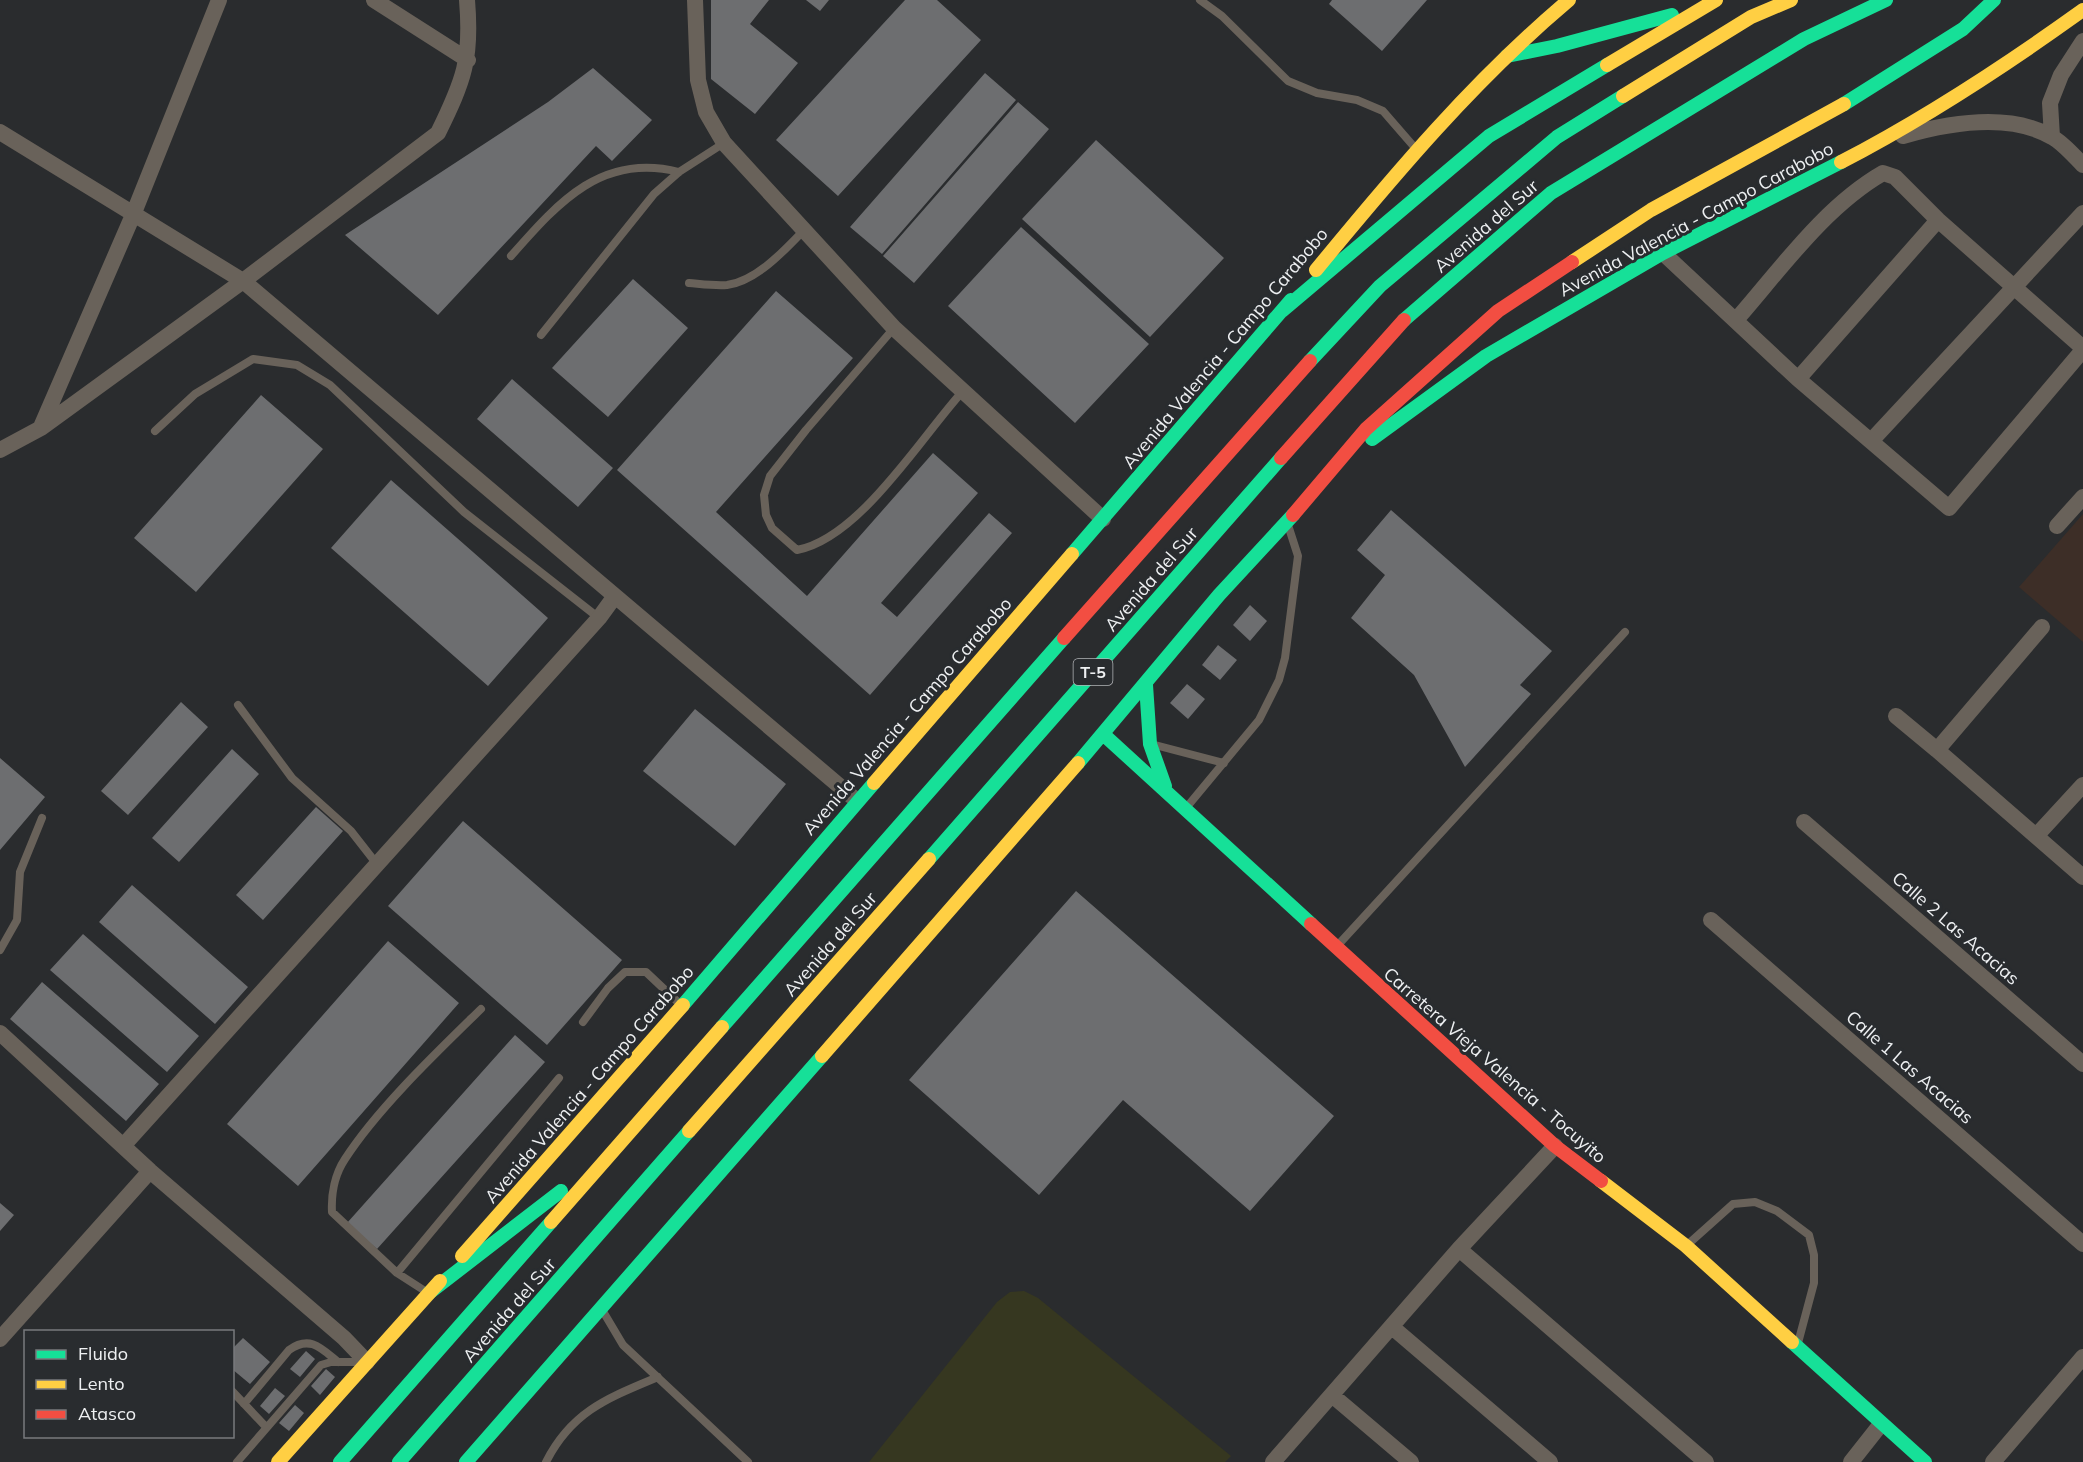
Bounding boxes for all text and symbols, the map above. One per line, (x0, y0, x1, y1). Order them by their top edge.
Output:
street label: Avenida Valencia - Campo Carabobo (1555, 137, 1837, 301)
street label: Avenida del Sur (1429, 174, 1543, 278)
street label: Avenida Valencia - Campo Carabobo (1117, 223, 1333, 473)
street label: Avenida del Sur (1099, 522, 1203, 636)
street label: Avenida Valencia - Campo Carabobo (797, 592, 1017, 840)
road number: T-5 (1074, 659, 1112, 685)
street label: Calle 2 Las Acacias (1888, 866, 2024, 990)
street label: Avenida del Sur (778, 887, 882, 1001)
street label: Avenida Valencia - Campo Carabobo (479, 960, 699, 1208)
street label: Carretera Vieja Valencia - Tocuyito (1379, 962, 1611, 1168)
street label: Calle 1 Las Acacias (1842, 1005, 1978, 1129)
street label: Avenida del Sur (457, 1253, 561, 1367)
legend (24, 1330, 234, 1438)
text: Fluido (78, 1342, 128, 1365)
text: Lento (78, 1372, 125, 1395)
text: Atasco (78, 1402, 136, 1425)

